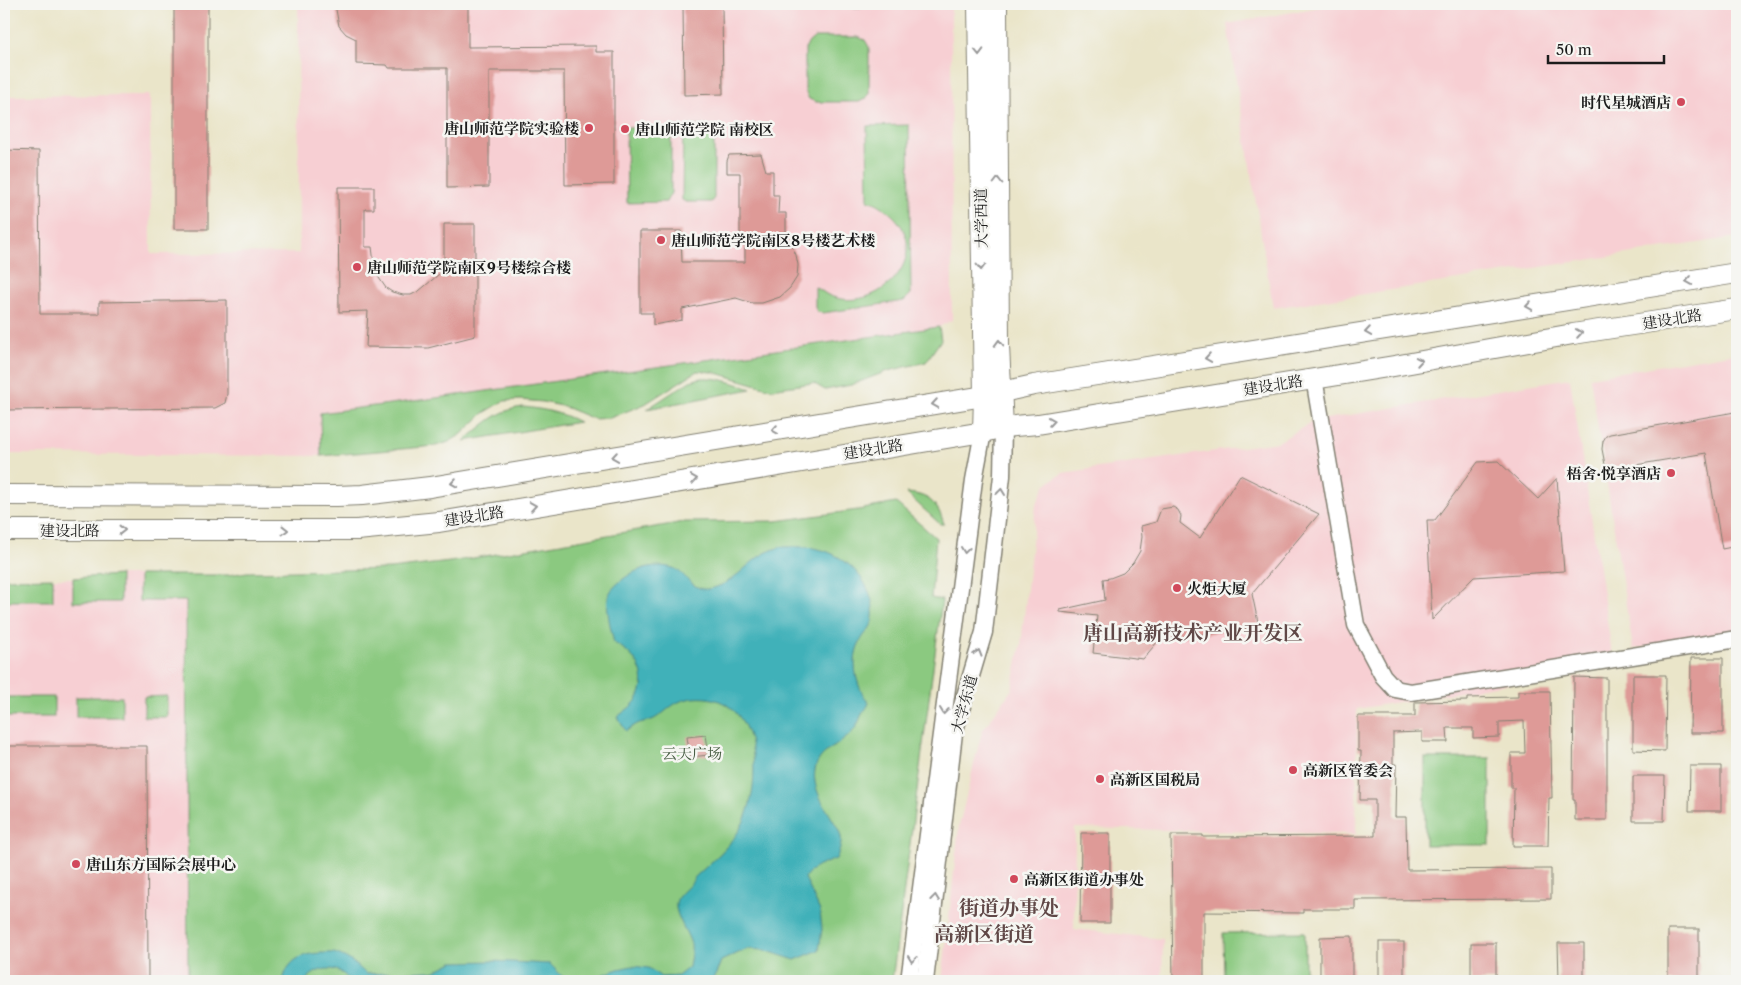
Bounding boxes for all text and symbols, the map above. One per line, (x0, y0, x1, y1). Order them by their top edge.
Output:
scale bar (1548, 32, 1665, 64)
text: 50 m (1556, 40, 1592, 59)
one-way arrow (973, 49, 984, 57)
place label: 时代星城酒店 (1581, 93, 1671, 112)
marker: 时代星城酒店 (1675, 96, 1687, 108)
place label: 唐山师范学院实验楼 (444, 119, 579, 138)
place label: 唐山师范学院 南校区 (635, 120, 774, 139)
marker: 唐山师范学院实验楼 (583, 122, 595, 134)
marker: 唐山师范学院 南校区 (619, 123, 631, 135)
one-way arrow (993, 176, 1003, 184)
street label: 大学西道 (971, 188, 991, 248)
place label: 唐山师范学院南区8号楼艺术楼 (671, 231, 875, 250)
marker: 唐山师范学院南区8号楼艺术楼 (655, 234, 667, 246)
place label: 唐山师范学院南区9号楼综合楼 (367, 258, 571, 277)
marker: 唐山师范学院南区9号楼综合楼 (351, 261, 363, 273)
one-way arrow (976, 264, 987, 272)
one-way arrow (1685, 275, 1693, 286)
one-way arrow (1524, 301, 1533, 311)
street label: 建设北路 (1641, 305, 1703, 333)
one-way arrow (1364, 326, 1372, 336)
one-way arrow (1575, 329, 1584, 339)
one-way arrow (993, 339, 1004, 347)
one-way arrow (1203, 352, 1212, 362)
one-way arrow (1415, 357, 1424, 367)
street label: 建设北路 (1242, 371, 1304, 399)
one-way arrow (931, 398, 939, 409)
one-way arrow (1047, 417, 1056, 427)
one-way arrow (771, 425, 779, 435)
street label: 建设北路 (842, 435, 904, 463)
one-way arrow (610, 451, 619, 461)
place label: 梧舍·悦享酒店 (1567, 464, 1661, 483)
marker: 梧舍·悦享酒店 (1665, 467, 1677, 479)
one-way arrow (689, 475, 698, 485)
one-way arrow (450, 478, 459, 488)
one-way arrow (995, 488, 1006, 496)
street label: 建设北路 (443, 502, 505, 530)
one-way arrow (529, 502, 538, 512)
street label: 建设北路 (40, 521, 100, 540)
one-way arrow (119, 525, 127, 535)
one-way arrow (282, 525, 289, 535)
one-way arrow (960, 546, 971, 554)
place label: 火炬大厦 (1187, 579, 1247, 598)
marker: 火炬大厦 (1171, 582, 1183, 594)
district label: 唐山高新技术产业开发区 (1083, 621, 1303, 645)
one-way arrow (972, 649, 982, 657)
street label: 大学东道 (947, 673, 981, 735)
one-way arrow (939, 707, 950, 715)
park label: 云天广场 (662, 744, 722, 763)
place label: 高新区管委会 (1303, 761, 1393, 780)
marker: 高新区管委会 (1287, 764, 1299, 776)
place label: 高新区国税局 (1110, 770, 1200, 789)
marker: 高新区国税局 (1094, 773, 1106, 785)
place label: 唐山东方国际会展中心 (86, 855, 236, 874)
marker: 唐山东方国际会展中心 (70, 858, 82, 870)
place label: 高新区街道办事处 (1024, 870, 1144, 889)
marker: 高新区街道办事处 (1008, 873, 1020, 885)
one-way arrow (929, 894, 940, 902)
district label: 街道办事处 (959, 896, 1059, 920)
district label: 高新区街道 (934, 922, 1034, 946)
one-way arrow (907, 954, 917, 963)

